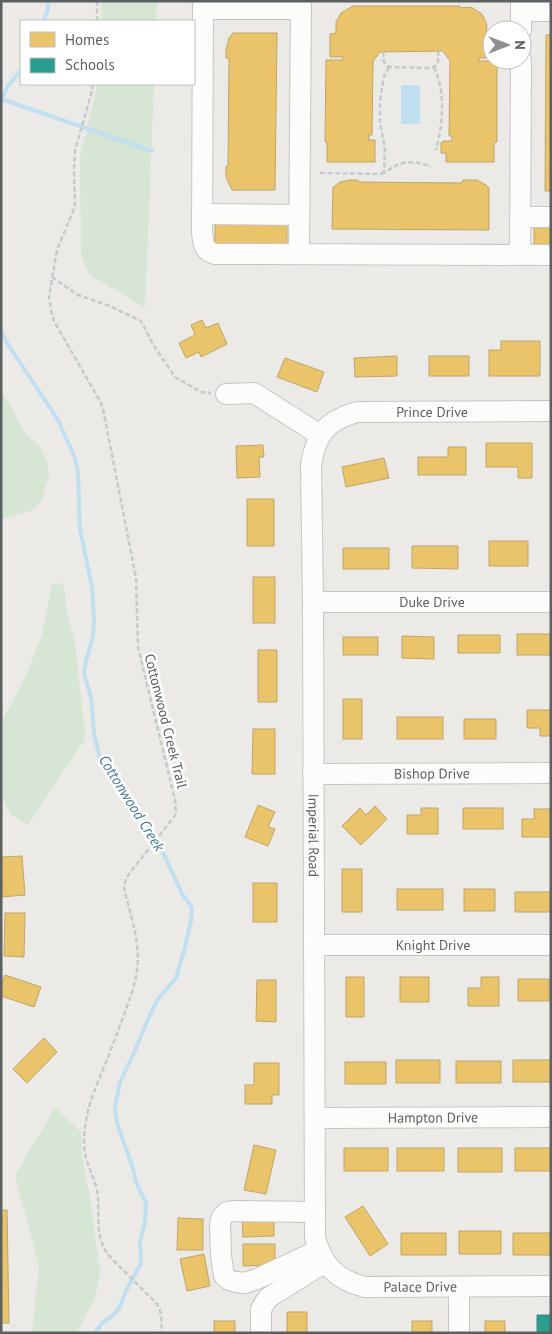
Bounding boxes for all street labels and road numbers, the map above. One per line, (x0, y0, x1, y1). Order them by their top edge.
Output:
street label: Prince Drive (396, 403, 468, 421)
street label: Duke Drive (399, 593, 465, 611)
street label: Cottonwood Creek Trail (141, 652, 191, 790)
street label: Bishop Drive (394, 764, 470, 783)
street label: Imperial Road (305, 794, 323, 877)
street label: Knight Drive (396, 936, 470, 954)
street label: Hampton Drive (388, 1108, 478, 1127)
street label: Palace Drive (383, 1278, 457, 1296)

